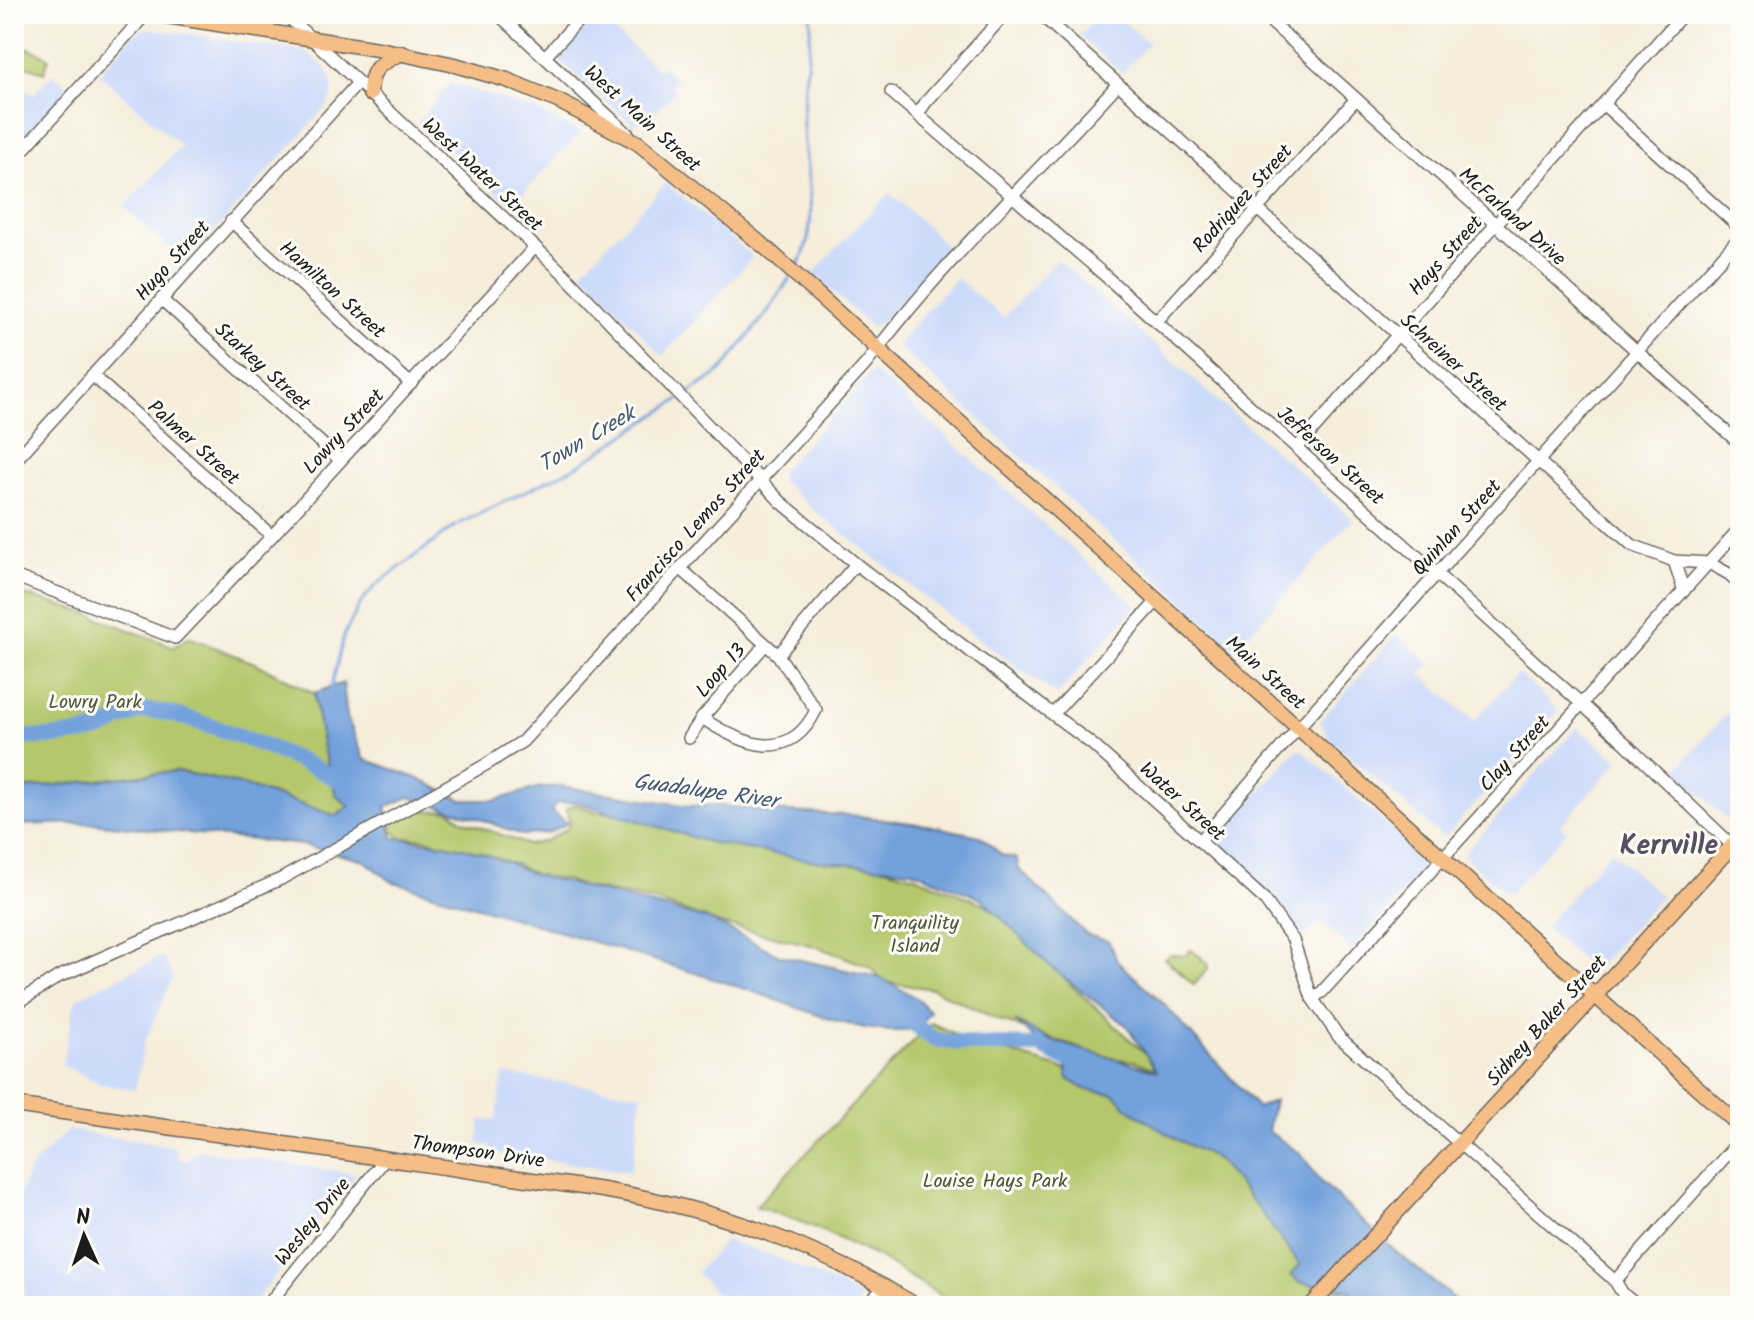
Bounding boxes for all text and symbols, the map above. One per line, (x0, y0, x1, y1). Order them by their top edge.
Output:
street label: West Main Street (576, 58, 708, 181)
street label: West Water Street (414, 111, 550, 241)
street label: Rodriguez Street (1186, 137, 1302, 261)
street label: McFarland Drive (1450, 160, 1573, 275)
street label: Hays Street (1401, 208, 1492, 304)
street label: Hugo Street (128, 213, 219, 309)
street label: Hamilton Street (271, 234, 393, 348)
street label: Schreiner Street (1392, 306, 1514, 421)
street label: Starkey Street (206, 315, 317, 420)
street label: Lowry Street (296, 382, 393, 483)
street label: Palmer Street (139, 393, 246, 494)
water label: Town Creek (532, 396, 646, 483)
street label: Jefferson Street (1268, 399, 1391, 514)
street label: Francisco Lemos Street (619, 442, 775, 610)
street label: Quinlan Street (1405, 472, 1510, 584)
street label: Main Street (1217, 628, 1312, 719)
street label: Loop 13 (688, 637, 755, 706)
park label: Lowry Park (48, 687, 142, 719)
street label: Clay Street (1472, 708, 1559, 800)
street label: Water Street (1131, 755, 1232, 850)
water label: Guadalupe River (631, 765, 785, 821)
district label: Kerrville (1620, 824, 1719, 869)
park label: Tranquility Island (871, 908, 960, 963)
street label: Sidney Baker Street (1479, 948, 1616, 1095)
street label: Thompson Drive (409, 1128, 546, 1178)
park label: Louise Hays Park (923, 1166, 1068, 1198)
street label: Wesley Drive (268, 1171, 359, 1274)
north arrow (44, 1196, 124, 1276)
text: N (75, 1201, 91, 1236)

